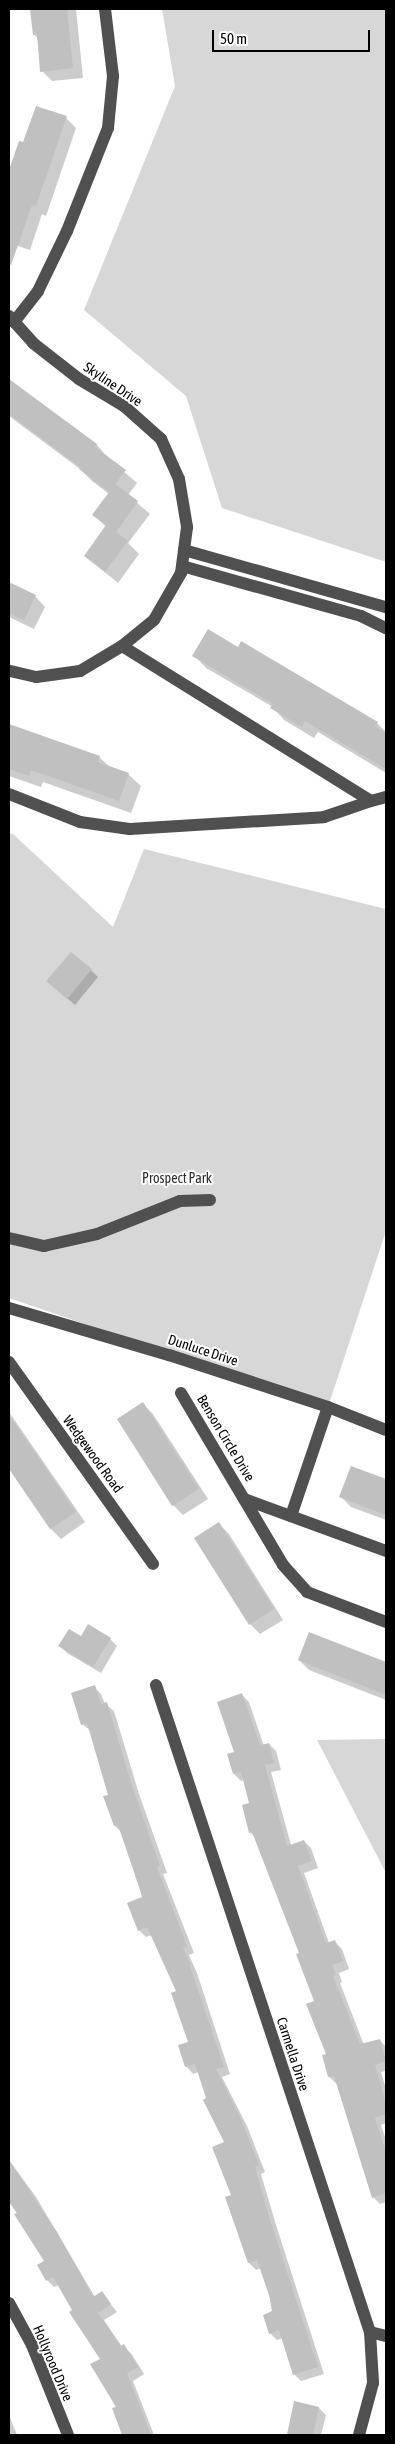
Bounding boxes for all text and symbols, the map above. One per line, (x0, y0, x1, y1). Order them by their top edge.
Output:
scale bar (215, 20, 372, 52)
text: 50 m (220, 30, 247, 47)
street label: Skyline Drive (81, 358, 145, 410)
park label: Prospect Park (142, 1170, 212, 1186)
street label: Dunluce Drive (166, 1331, 240, 1369)
street label: Benson Circle Drive (194, 1392, 258, 1484)
street label: Wedgewood Road (59, 1412, 127, 1496)
street label: Carmella Drive (273, 2015, 313, 2093)
street label: Hollyrood Drive (29, 2323, 77, 2403)

